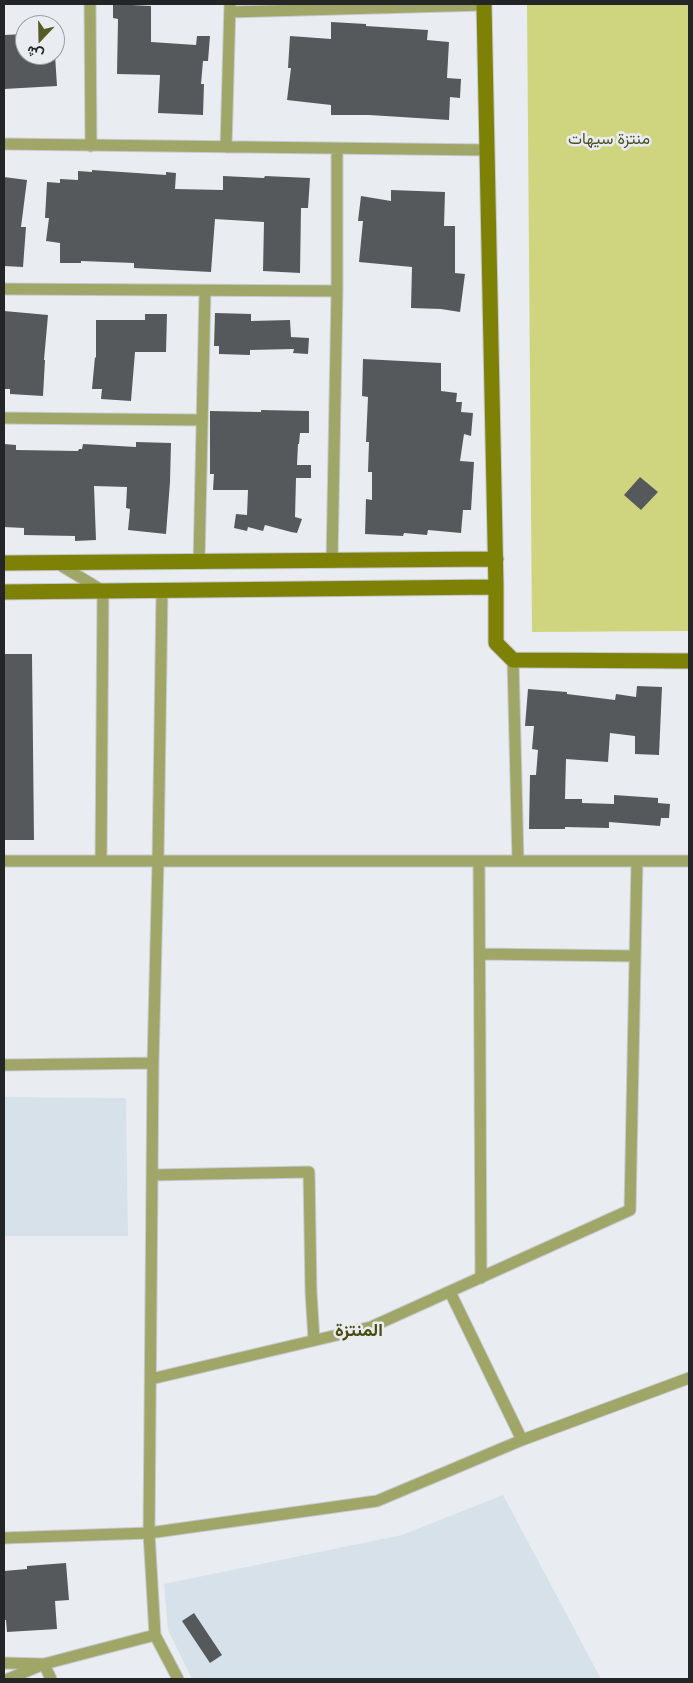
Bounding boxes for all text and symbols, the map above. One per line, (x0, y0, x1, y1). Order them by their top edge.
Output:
north arrow (15, 15, 65, 65)
text: ش (24, 42, 46, 65)
park label: منتزة سيهات (568, 129, 650, 149)
district label: المنتزة (335, 1320, 383, 1342)

